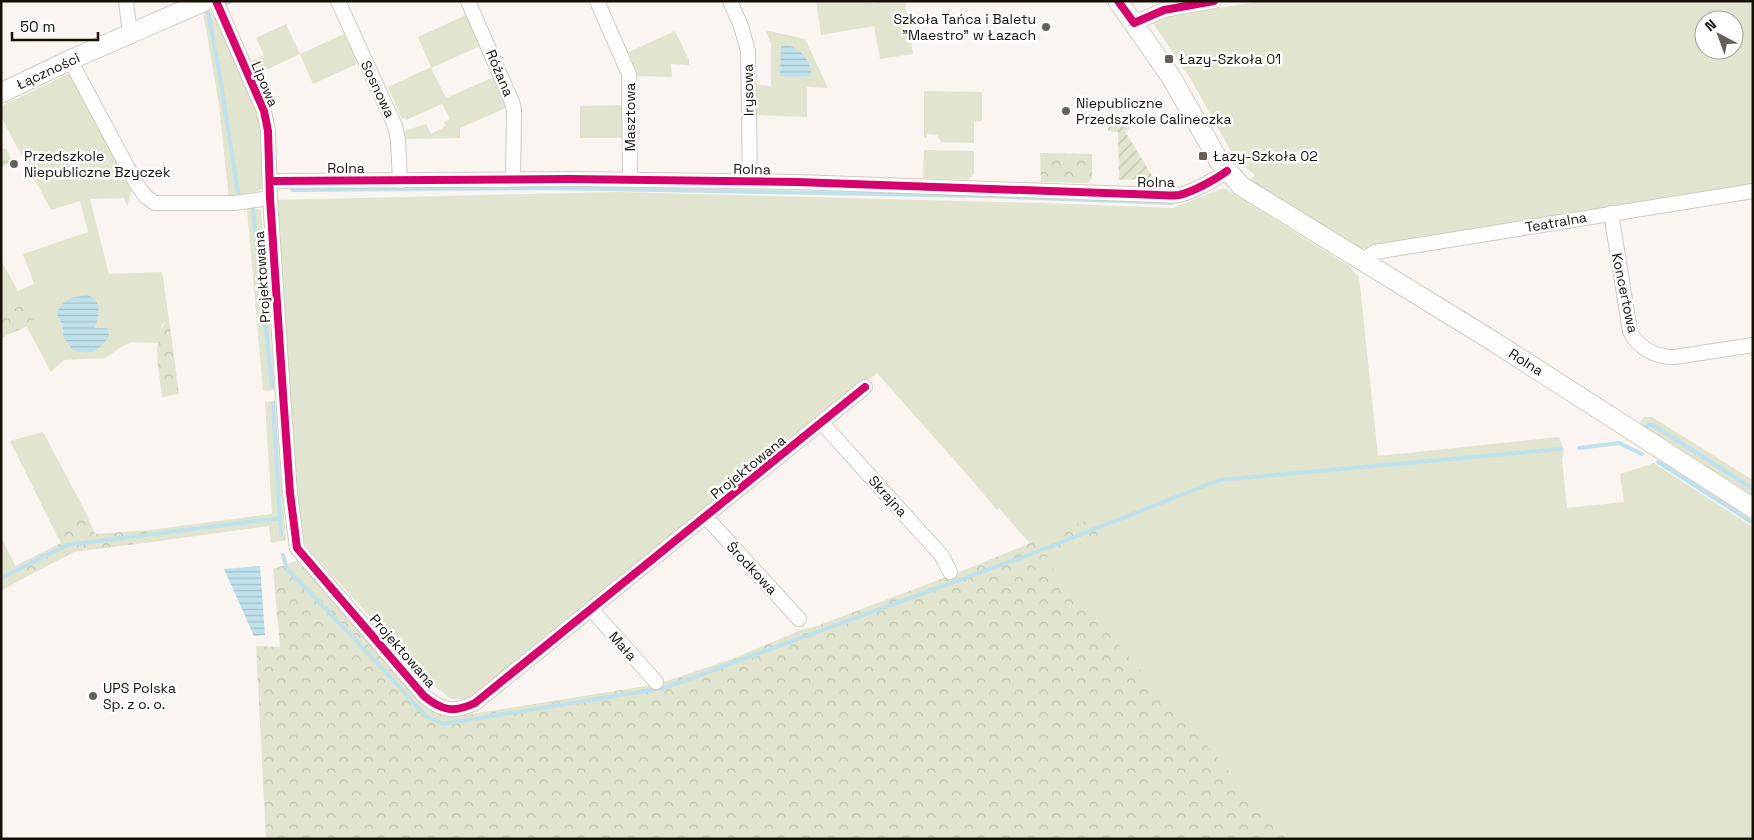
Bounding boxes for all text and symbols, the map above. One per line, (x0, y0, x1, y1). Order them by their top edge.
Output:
scale bar (12, 10, 99, 42)
place label: Szkoła Tańca i Baletu "Maestro" w Łazach (893, 10, 1036, 44)
north arrow (1694, 10, 1744, 60)
text: N (1701, 15, 1720, 35)
text: 50 m (20, 17, 55, 36)
marker: Szkoła Tańca i Baletu "Maestro" w Łazach (1040, 21, 1052, 33)
street label: Różana (482, 47, 518, 99)
street label: Łączności (13, 48, 83, 94)
place label: Łazy-Szkoła 01 (1179, 50, 1281, 68)
marker: Łazy-Szkoła 01 (1163, 53, 1175, 65)
street label: Sosnowa (357, 58, 399, 120)
street label: Lipowa (247, 59, 283, 109)
street label: Irysowa (739, 64, 757, 116)
street label: Masztowa (621, 83, 639, 151)
place label: Niepubliczne Przedszkole Calineczka (1076, 94, 1231, 128)
marker: Niepubliczne Przedszkole Calineczka (1060, 105, 1072, 117)
place label: Przedszkole Niepubliczne Bzyczek (24, 147, 171, 181)
place label: Łazy-Szkoła 02 (1213, 147, 1318, 165)
marker: Łazy-Szkoła 02 (1197, 150, 1209, 162)
marker: Przedszkole Niepubliczne Bzyczek (8, 158, 20, 170)
street label: Rolna (327, 159, 365, 177)
street label: Rolna (733, 160, 771, 178)
street label: Rolna (1137, 173, 1175, 191)
street label: Teatralna (1524, 208, 1588, 236)
street label: Projektowana (250, 231, 274, 323)
street label: Koncertowa (1608, 251, 1642, 335)
street label: Rolna (1505, 344, 1547, 380)
street label: Projektowana (707, 431, 789, 503)
street label: Skrajna (865, 472, 911, 520)
street label: Środkowa (723, 538, 781, 598)
street label: Projektowana (366, 610, 440, 692)
street label: Mała (605, 628, 641, 664)
place label: UPS Polska Sp. z o. o. (103, 679, 176, 713)
marker: UPS Polska Sp. z o. o. (87, 690, 99, 702)

